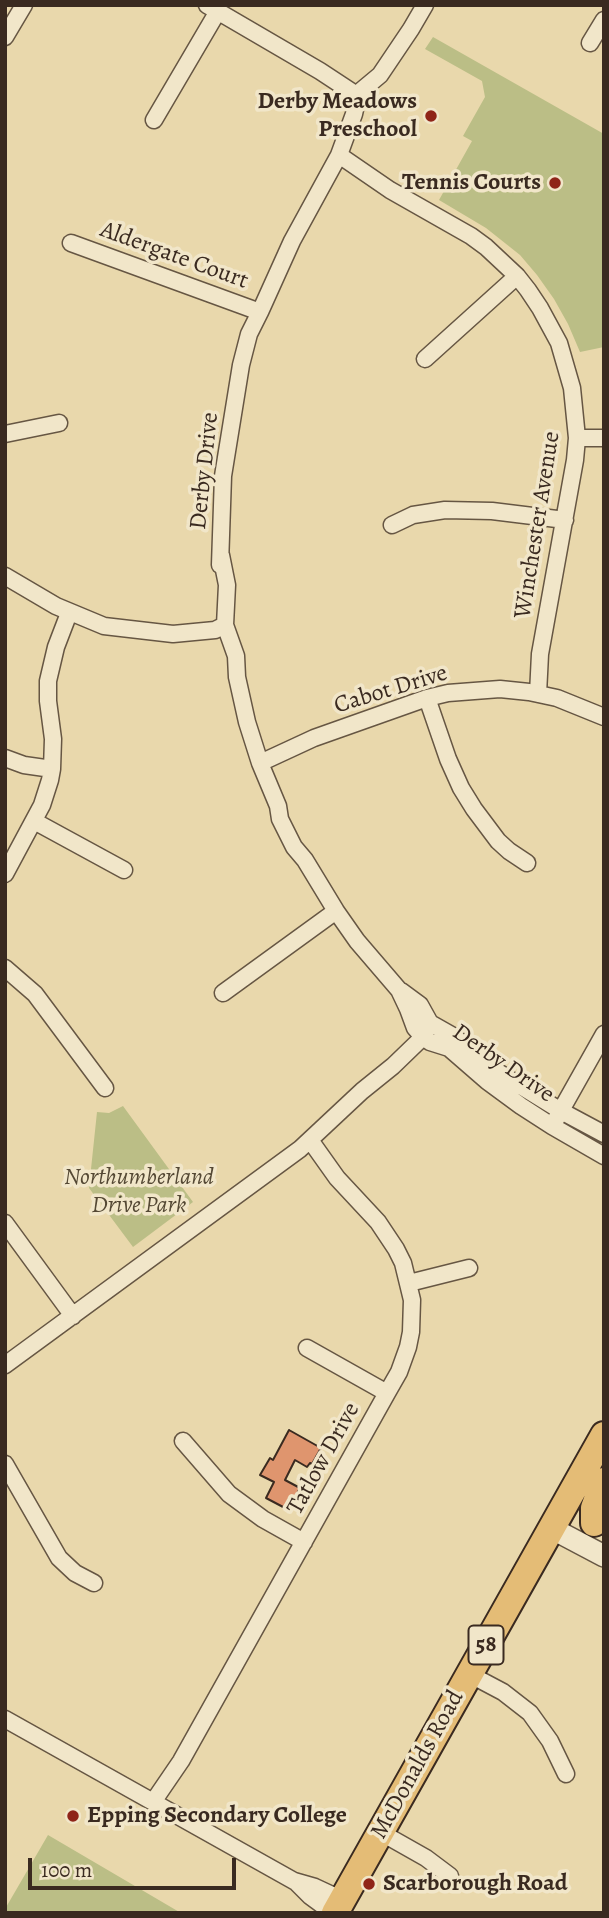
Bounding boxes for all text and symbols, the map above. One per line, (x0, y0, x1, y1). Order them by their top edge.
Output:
place label: Derby Meadows Preschool (257, 88, 417, 144)
marker: Derby Meadows Preschool (423, 108, 439, 124)
place label: Tennis Courts (402, 169, 541, 197)
marker: Tennis Courts (547, 175, 563, 191)
street label: Aldergate Court (96, 216, 252, 296)
street label: Derby Drive (185, 411, 225, 531)
street label: Winchester Avenue (509, 430, 567, 620)
street label: Cabot Drive (331, 659, 451, 721)
street label: Derby Drive (446, 1018, 560, 1110)
park label: Northumberland Drive Park (64, 1164, 214, 1220)
street label: Tatlow Drive (281, 1398, 367, 1520)
road number: 58 (468, 1626, 504, 1664)
street label: McDonalds Road (365, 1686, 471, 1844)
place label: Epping Secondary College (87, 1802, 347, 1830)
marker: Epping Secondary College (65, 1808, 81, 1824)
scale bar (32, 1844, 240, 1888)
text: 100 m (41, 1856, 92, 1884)
place label: Scarborough Road (383, 1870, 568, 1898)
marker: Scarborough Road (361, 1876, 377, 1892)

